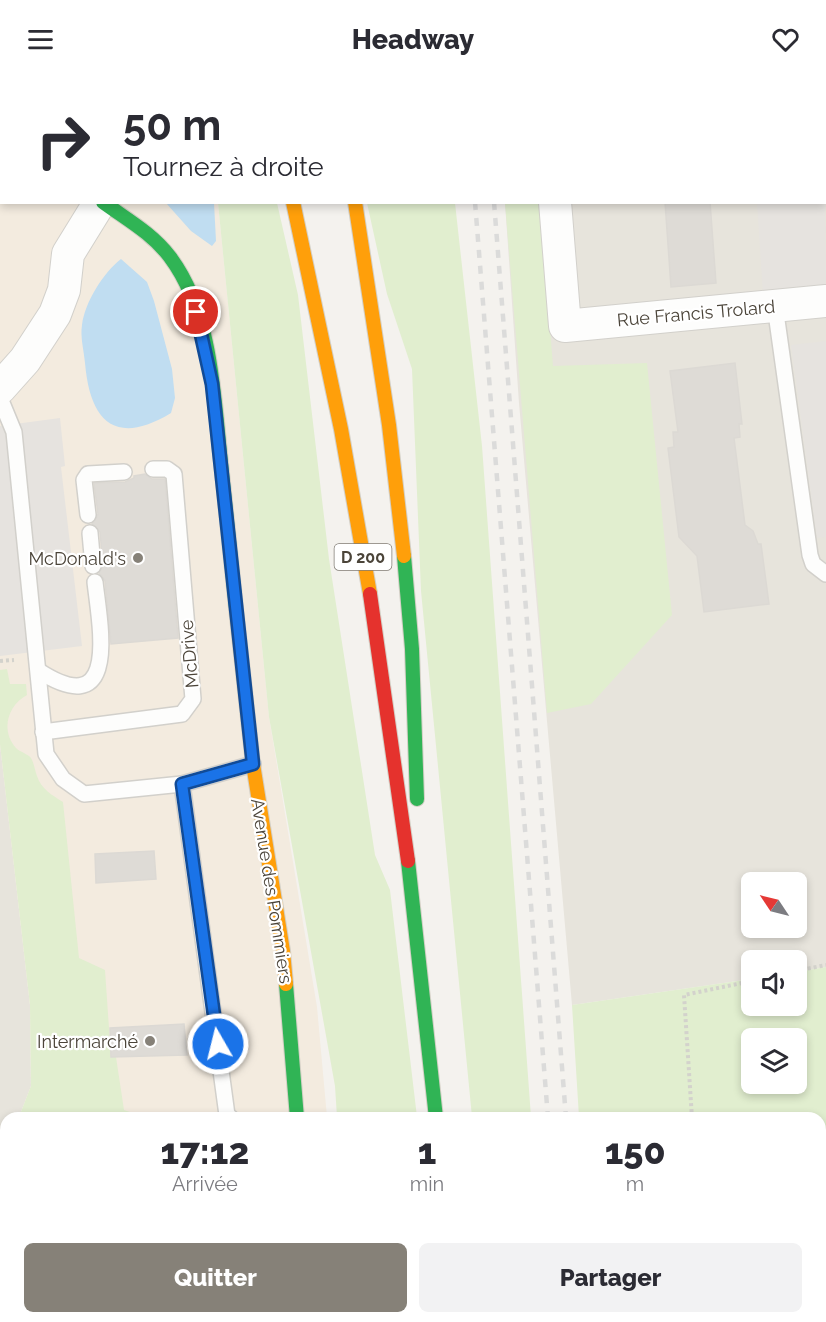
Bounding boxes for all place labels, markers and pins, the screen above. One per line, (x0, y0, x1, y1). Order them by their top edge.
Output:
pin (170, 286, 221, 337)
place label: McDonald's (28, 548, 126, 569)
marker: McDonald's (131, 551, 145, 565)
place label: Intermarché (37, 1031, 138, 1052)
marker: Intermarché (143, 1034, 157, 1048)

